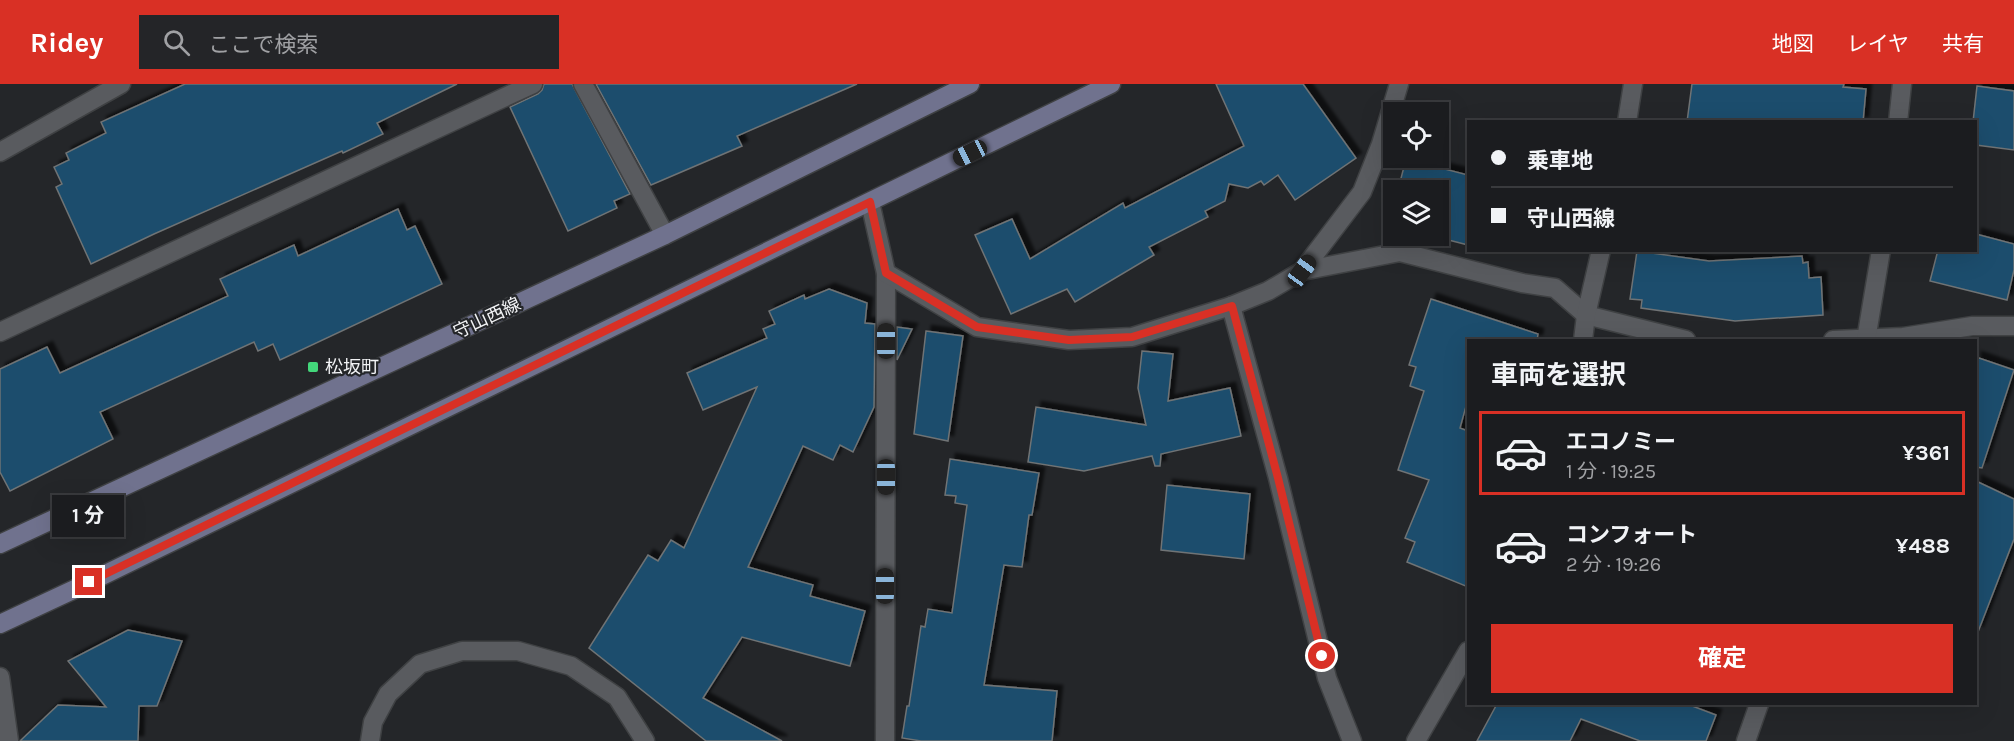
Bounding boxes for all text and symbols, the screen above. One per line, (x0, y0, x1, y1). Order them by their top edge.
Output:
search box (139, 15, 559, 69)
text: Ridey (30, 26, 103, 59)
icon: search (160, 26, 193, 59)
text: ここで検索 (208, 32, 318, 58)
text: 地図 (1772, 32, 1814, 56)
text: レイヤ (1847, 32, 1909, 56)
text: 共有 (1942, 32, 1984, 56)
map controls (1383, 102, 1449, 246)
button: locate (1383, 102, 1449, 168)
car (950, 137, 990, 169)
text: 乗車地 (1527, 148, 1593, 174)
button: layers (1383, 180, 1449, 246)
text: 守山西線 (1527, 206, 1615, 232)
car (1284, 251, 1320, 291)
street label: 守山西線 (450, 293, 524, 343)
car (877, 323, 895, 359)
place label: 松坂町 (325, 356, 379, 378)
text: 車両を選択 (1491, 359, 1626, 391)
marker: 松坂町 (306, 360, 320, 374)
icon: car (1494, 426, 1548, 480)
text: エコノミー (1566, 429, 1676, 455)
text: ¥361 (1902, 440, 1950, 466)
car (877, 459, 895, 495)
text: 1 分 · 19:25 (1566, 460, 1656, 483)
callout: 1 分 (53, 495, 125, 537)
text: 1 分 (72, 504, 104, 527)
icon: car (1494, 519, 1548, 573)
text: コンフォート (1566, 522, 1697, 548)
text: ¥488 (1896, 533, 1950, 559)
text: 2 分 · 19:26 (1566, 553, 1661, 576)
route end (75, 568, 102, 595)
car (876, 568, 894, 604)
button: 確定 (1491, 624, 1953, 693)
route start (1308, 642, 1335, 669)

